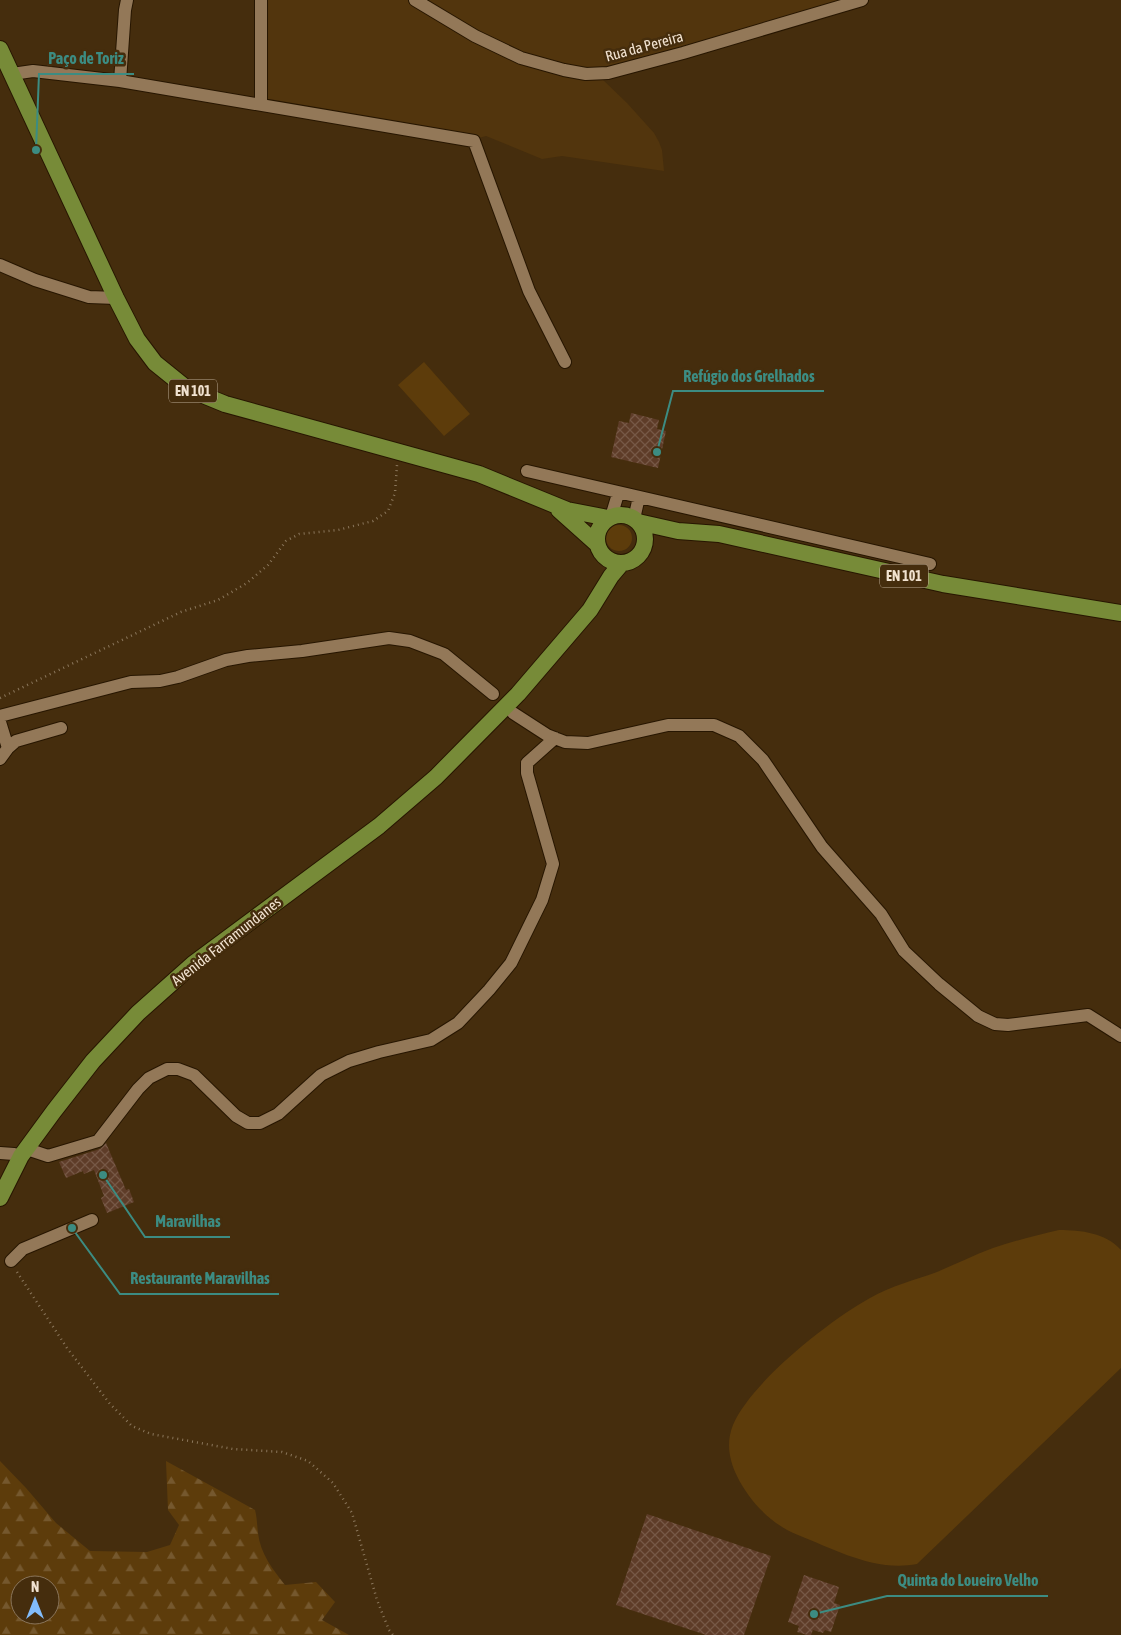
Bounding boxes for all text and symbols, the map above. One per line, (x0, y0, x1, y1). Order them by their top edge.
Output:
street label: Rua da Pereira (603, 27, 685, 65)
callout: Paço de Toriz (39, 43, 134, 74)
text: Paço de Toriz (48, 49, 124, 67)
callout: Refúgio dos Grelhados (673, 360, 824, 391)
text: Refúgio dos Grelhados (683, 367, 815, 385)
road number: EN 101 (169, 380, 217, 402)
road number: EN 101 (880, 564, 928, 588)
street label: Avenida Farramundanes (168, 893, 284, 989)
callout: Maravilhas (145, 1206, 230, 1237)
text: Maravilhas (155, 1212, 221, 1230)
callout: Restaurante Maravilhas (120, 1263, 279, 1294)
text: Restaurante Maravilhas (130, 1269, 270, 1287)
callout: Quinta do Loueiro Velho (887, 1565, 1048, 1596)
text: Quinta do Loueiro Velho (897, 1571, 1039, 1589)
north arrow (10, 1575, 60, 1625)
text: N (31, 1579, 39, 1595)

